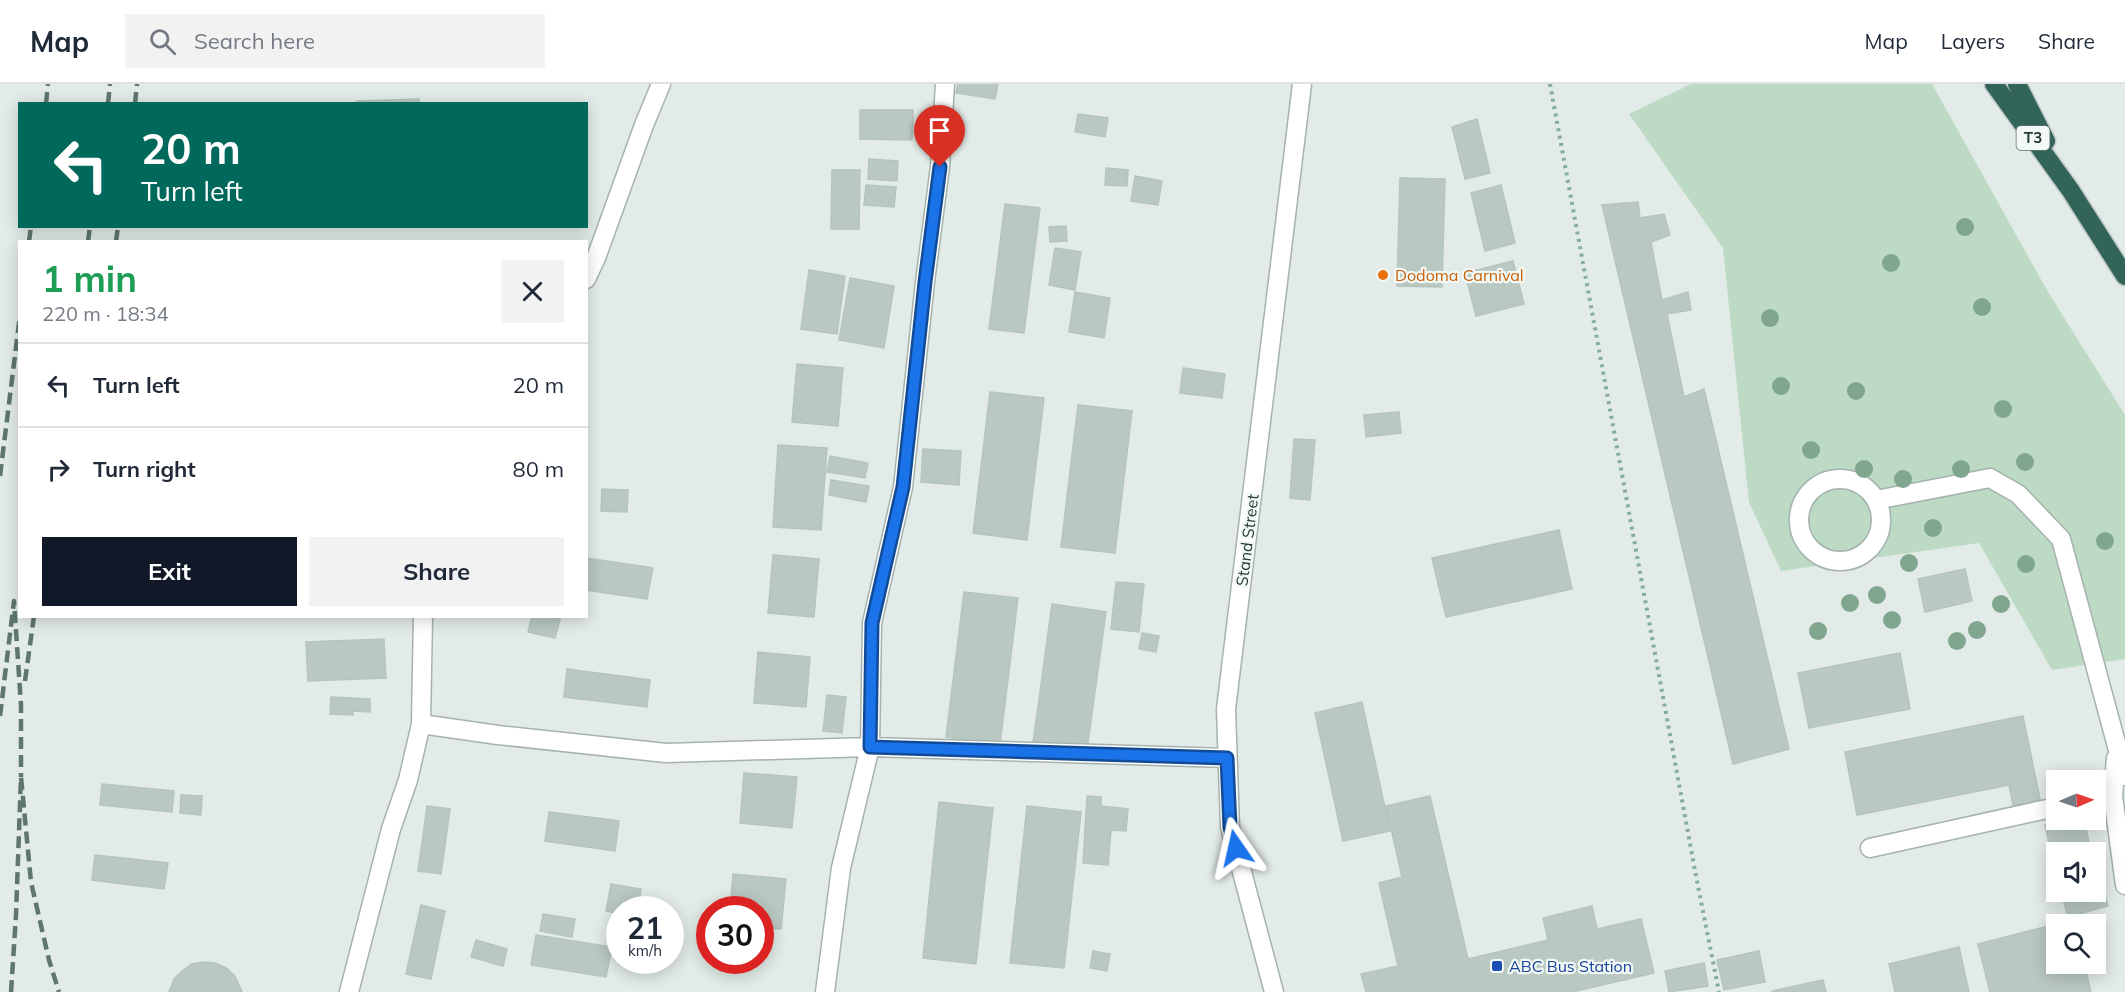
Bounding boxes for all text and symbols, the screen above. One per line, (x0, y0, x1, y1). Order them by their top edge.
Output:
search box (125, 14, 545, 68)
text: Map (30, 24, 89, 59)
icon: search (146, 25, 179, 58)
text: Search here (194, 27, 315, 55)
text: Map (1865, 28, 1908, 54)
text: Layers (1941, 28, 2005, 54)
text: Share (2038, 28, 2095, 54)
pin (914, 105, 965, 167)
icon: arrive (923, 114, 956, 147)
text: 20 m (141, 122, 241, 175)
icon: left (42, 126, 120, 204)
road number: T3 (2016, 126, 2050, 150)
text: Turn left (141, 174, 243, 208)
text: 1 min (42, 256, 137, 301)
button: close (501, 260, 564, 323)
place label: Dodoma Carnival (1395, 265, 1524, 285)
marker: Dodoma Carnival (1376, 268, 1390, 282)
text: 220 m · 18:34 (42, 301, 168, 326)
icon: left (42, 369, 75, 402)
text: Turn left (93, 371, 180, 399)
text: 20 m (513, 371, 564, 399)
icon: right (42, 453, 75, 486)
text: Turn right (93, 455, 196, 483)
text: 80 m (513, 455, 564, 483)
street label: Stand Street (1231, 492, 1263, 587)
button: Exit (42, 537, 297, 606)
button: Share (309, 537, 564, 606)
north arrow (2046, 770, 2106, 830)
map controls (2046, 770, 2106, 974)
position arrow (1204, 816, 1268, 880)
button: sound (2046, 842, 2106, 902)
speed limit sign: 30 (696, 896, 774, 974)
text: 21 (627, 909, 663, 947)
button: search (2046, 914, 2106, 974)
text: km/h (628, 941, 662, 960)
place label: ABC Bus Station (1509, 956, 1632, 976)
marker: ABC Bus Station (1490, 959, 1504, 973)

